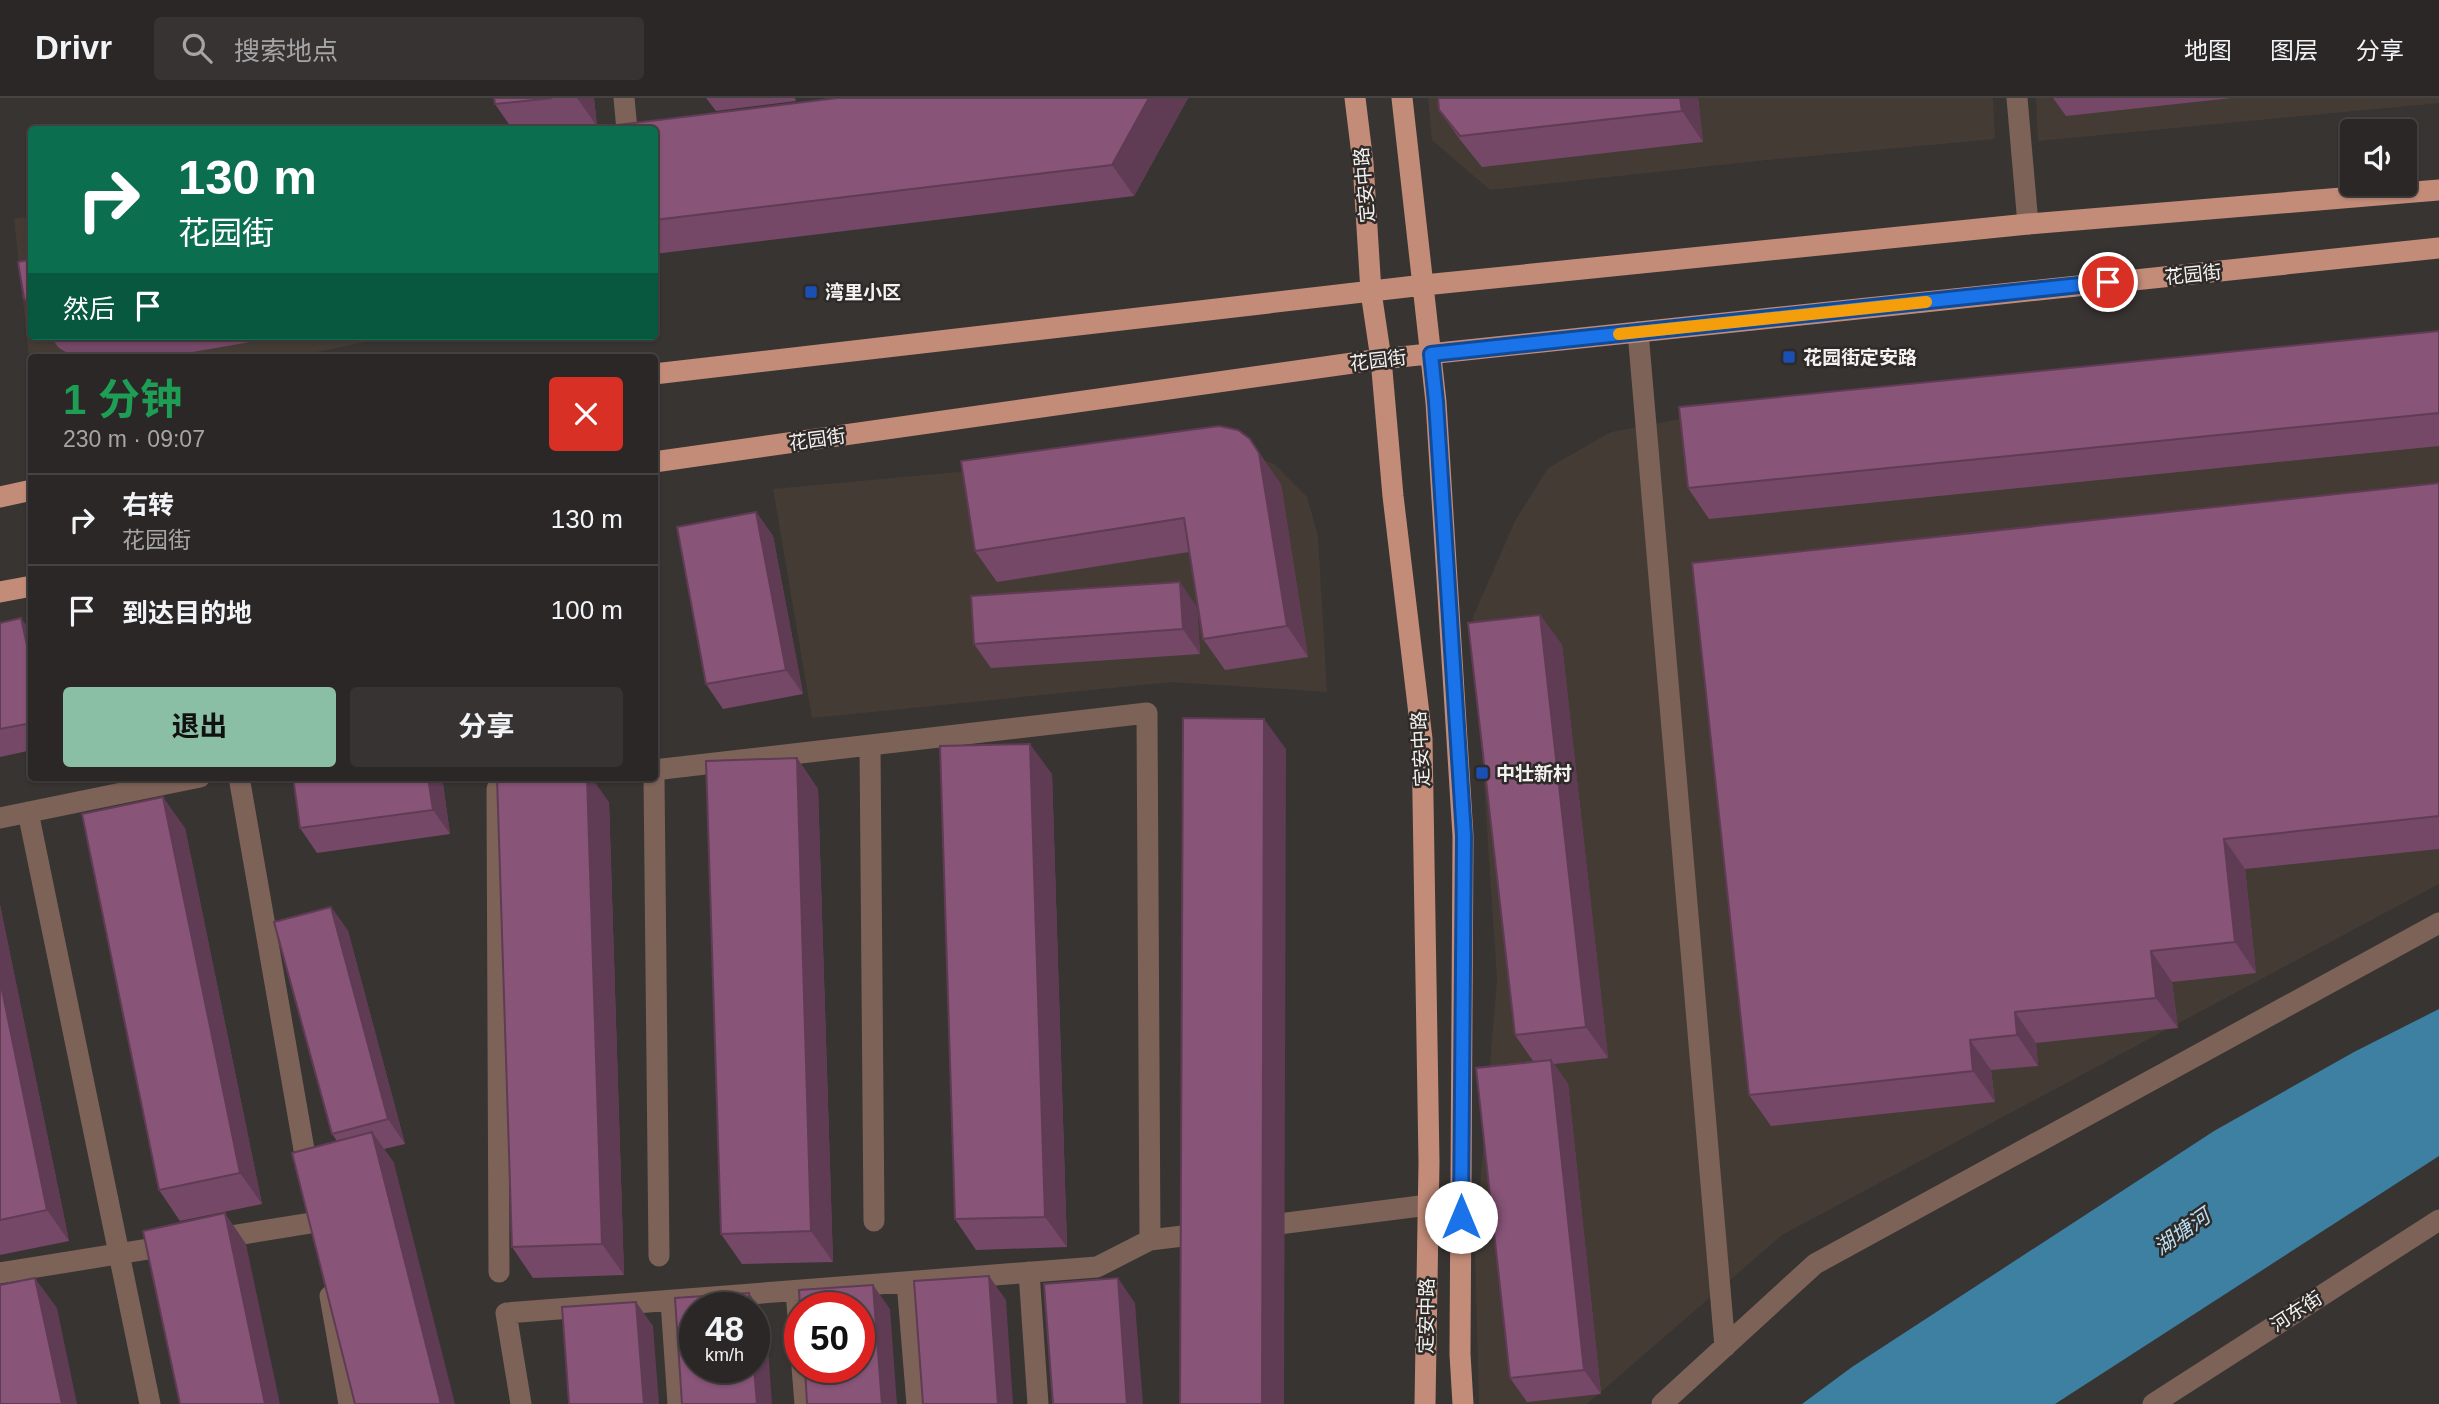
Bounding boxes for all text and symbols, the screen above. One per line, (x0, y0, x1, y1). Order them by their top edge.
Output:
search box (154, 17, 644, 80)
text: Drivr (35, 29, 112, 66)
icon: search (178, 29, 216, 67)
text: 搜索地点 (234, 36, 338, 66)
text: 地图 (2184, 37, 2232, 64)
text: 图层 (2270, 37, 2318, 64)
text: 分享 (2356, 37, 2404, 64)
map controls (2340, 119, 2417, 196)
button: sound (2340, 119, 2417, 196)
street label: 定安中路 (1351, 146, 1378, 224)
text: 130 m (178, 150, 317, 204)
icon: right (63, 154, 154, 245)
text: 花园街 (178, 215, 274, 251)
pin (2078, 252, 2138, 312)
street label: 花园街 (2164, 261, 2223, 288)
icon: arrive (2089, 263, 2127, 301)
place label: 湾里小区 (825, 282, 901, 303)
marker: 湾里小区 (803, 284, 819, 300)
icon: arrive (129, 287, 167, 325)
text: 然后 (63, 294, 115, 324)
street label: 花园街 (1348, 347, 1408, 374)
place label: 花园街定安路 (1803, 347, 1917, 368)
marker: 花园街定安路 (1781, 349, 1797, 365)
text: 1 分钟 (63, 376, 182, 423)
button: close (549, 377, 623, 451)
street label: 花园街 (787, 425, 847, 454)
text: 230 m · 09:07 (63, 426, 205, 452)
text: 右转 (122, 490, 174, 520)
icon: right (63, 501, 101, 539)
text: 130 m (551, 504, 623, 534)
text: 花园街 (122, 527, 191, 553)
icon: arrive (63, 592, 101, 630)
text: 100 m (551, 595, 623, 625)
text: 到达目的地 (122, 598, 252, 628)
button: 退出 (63, 687, 336, 767)
button: 分享 (350, 687, 623, 767)
street label: 定安中路 (1408, 710, 1433, 787)
place label: 中壮新村 (1496, 763, 1572, 784)
marker: 中壮新村 (1474, 765, 1490, 781)
position arrow (1424, 1180, 1498, 1254)
water label: 湖塘河 (2149, 1202, 2217, 1259)
street label: 定安中路 (1415, 1278, 1438, 1354)
street label: 河东街 (2267, 1287, 2326, 1336)
speed limit sign: 50 (784, 1292, 875, 1383)
text: 48 (705, 1309, 744, 1348)
text: km/h (705, 1345, 744, 1365)

